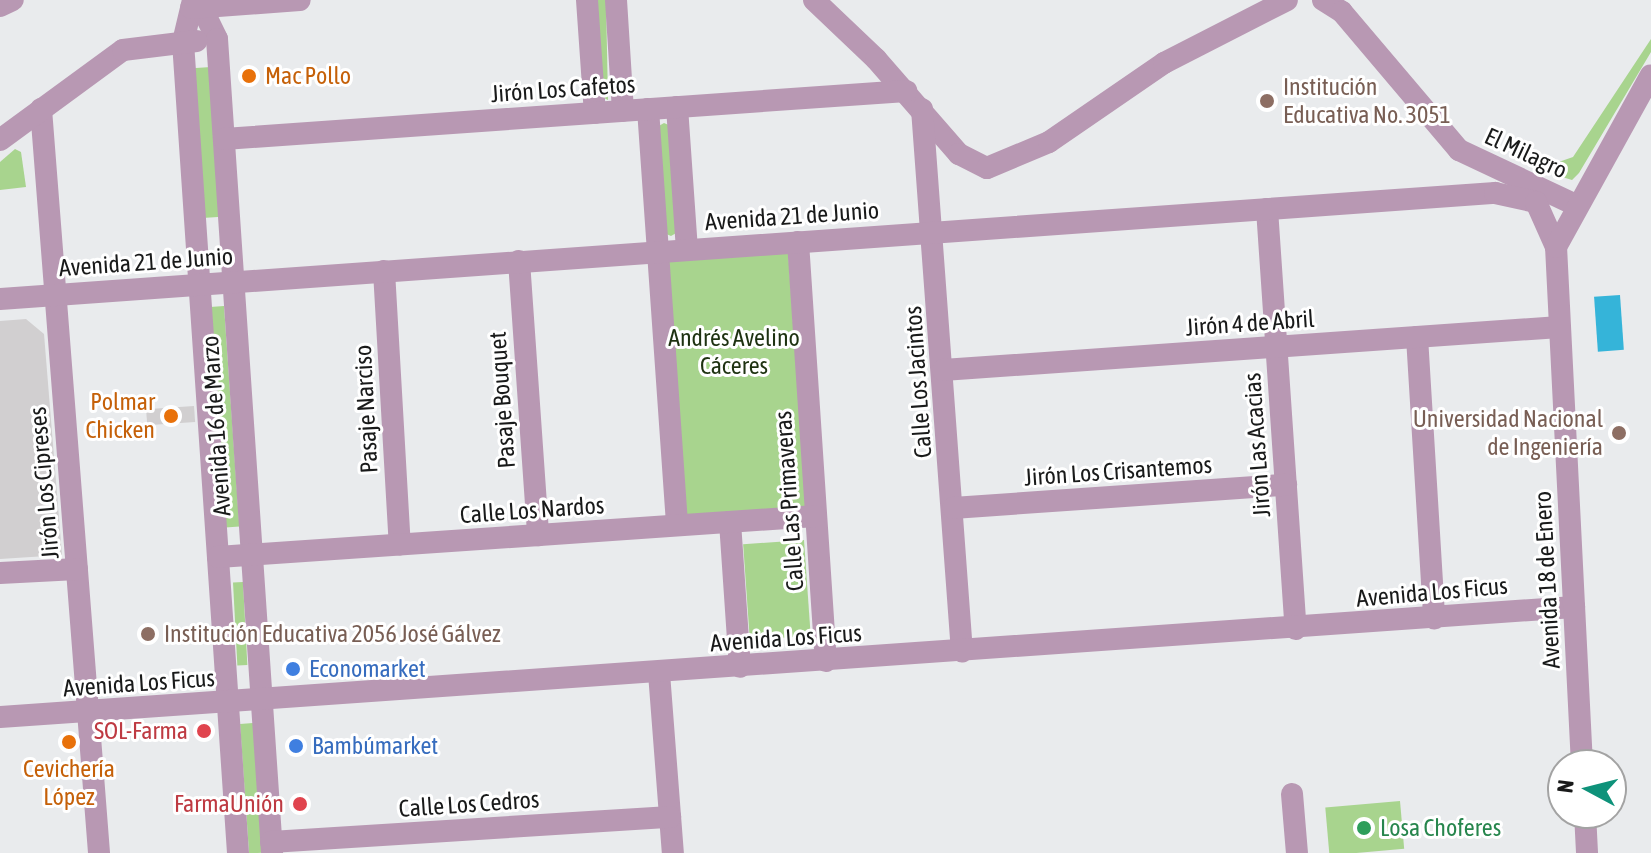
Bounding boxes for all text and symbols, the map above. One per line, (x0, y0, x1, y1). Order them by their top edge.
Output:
place label: Mac Pollo (265, 62, 351, 90)
marker: Mac Pollo (240, 67, 258, 85)
street label: Jirón Los Cafetos (490, 70, 636, 108)
place label: Institución Educativa No. 3051 (1283, 73, 1451, 129)
marker: Institución Educativa No. 3051 (1258, 92, 1276, 110)
street label: El Milagro (1480, 121, 1572, 185)
street label: Avenida 21 de Junio (704, 196, 880, 236)
street label: Avenida 21 de Junio (58, 242, 234, 282)
street label: Jirón 4 de Abril (1185, 304, 1315, 342)
street label: Calle Los Jacintos (898, 305, 938, 459)
park label: Andrés Avelino Cáceres (668, 324, 800, 380)
street label: Pasaje Bouquet (483, 331, 521, 469)
street label: Avenida 16 de Marzo (195, 335, 237, 517)
street label: Pasaje Narciso (348, 344, 384, 474)
street label: Jirón Las Acacias (1238, 372, 1276, 518)
place label: Polmar Chicken (86, 388, 155, 444)
place label: Universidad Nacional de Ingeniería (1413, 405, 1603, 461)
street label: Jirón Los Cipreses (23, 406, 65, 560)
marker: Polmar Chicken (162, 407, 180, 425)
street label: Calle Las Primaveras (768, 410, 810, 592)
marker: Universidad Nacional de Ingeniería (1610, 424, 1628, 442)
street label: Jirón Los Crisantemos (1023, 450, 1213, 492)
street label: Avenida 18 de Enero (1528, 490, 1566, 670)
street label: Calle Los Nardos (459, 491, 605, 529)
street label: Avenida Los Ficus (1355, 571, 1509, 613)
street label: Avenida Los Ficus (709, 618, 863, 658)
place label: Institución Educativa 2056 José Gálvez (164, 620, 501, 648)
marker: Institución Educativa 2056 José Gálvez (139, 625, 157, 643)
place label: Economarket (309, 655, 426, 683)
marker: Economarket (284, 660, 302, 678)
street label: Avenida Los Ficus (62, 663, 216, 703)
place label: SOL-Farma (94, 717, 188, 745)
marker: SOL-Farma (195, 722, 213, 740)
place label: Bambúmarket (312, 732, 438, 760)
marker: Cevichería López (60, 733, 78, 751)
marker: Bambúmarket (287, 737, 305, 755)
north arrow (1547, 749, 1627, 829)
place label: Cevichería López (23, 755, 115, 811)
text: N (1551, 778, 1579, 794)
street label: Calle Los Cedros (398, 785, 540, 823)
place label: FarmaUnión (174, 790, 284, 818)
marker: FarmaUnión (291, 795, 309, 813)
place label: Losa Choferes (1380, 814, 1501, 842)
marker: Losa Choferes (1355, 819, 1373, 837)

